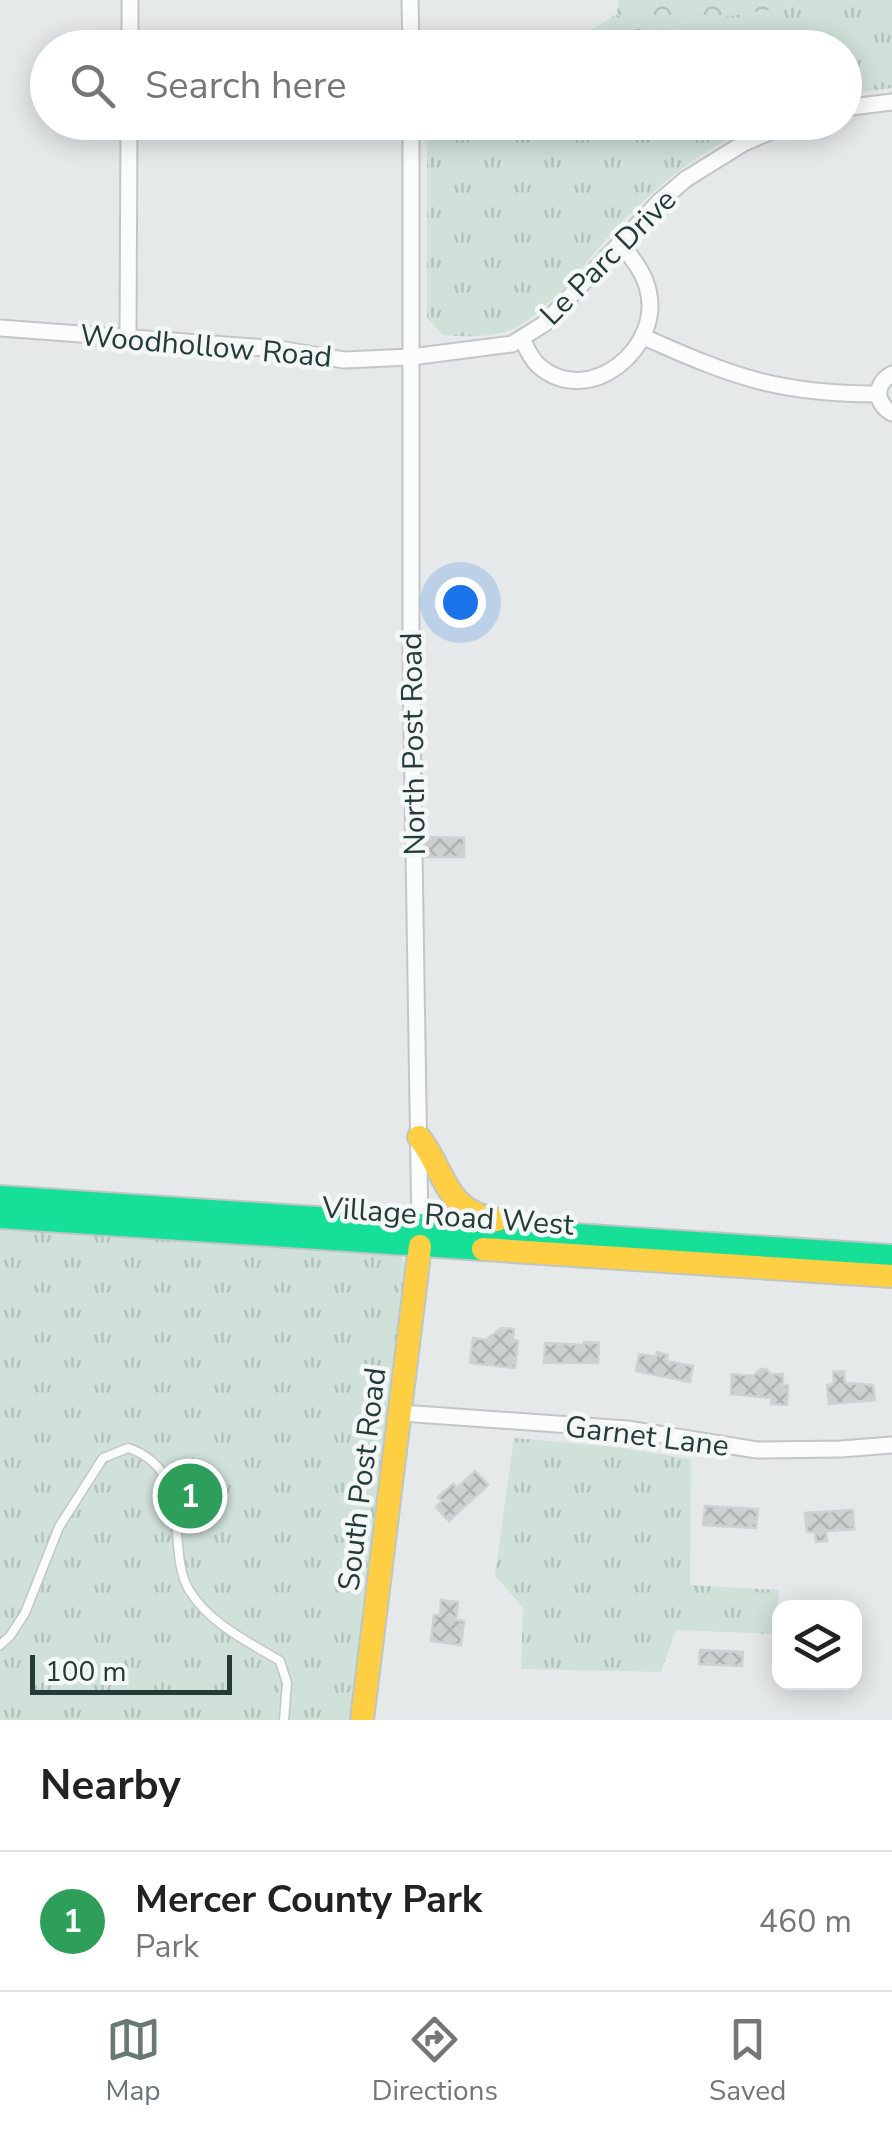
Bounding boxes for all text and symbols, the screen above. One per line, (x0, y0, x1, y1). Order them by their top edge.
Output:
search box (30, 30, 862, 140)
icon: search (65, 58, 120, 113)
text: Search here (145, 60, 346, 111)
street label: Le Parc Drive (531, 180, 686, 335)
street label: Woodhollow Road (78, 315, 334, 378)
your location (435, 577, 486, 628)
street label: North Post Road (391, 632, 436, 856)
street label: Village Road West (320, 1187, 576, 1246)
street label: South Post Road (328, 1365, 397, 1593)
street label: Garnet Lane (563, 1406, 731, 1467)
pin: 1 (158, 1458, 222, 1534)
map controls (772, 1600, 862, 1690)
button: layers (772, 1600, 862, 1690)
scale bar (30, 1650, 232, 1694)
text: 100 m (45, 1653, 127, 1691)
text: Nearby (40, 1757, 181, 1814)
text: Mercer County Park (135, 1874, 482, 1925)
text: 1 (63, 1900, 82, 1943)
text: 460 m (759, 1900, 852, 1943)
text: Park (135, 1925, 199, 1968)
tab: Map (106, 2012, 161, 2110)
tab: Directions (372, 2012, 498, 2110)
tab: Saved (709, 2012, 786, 2110)

